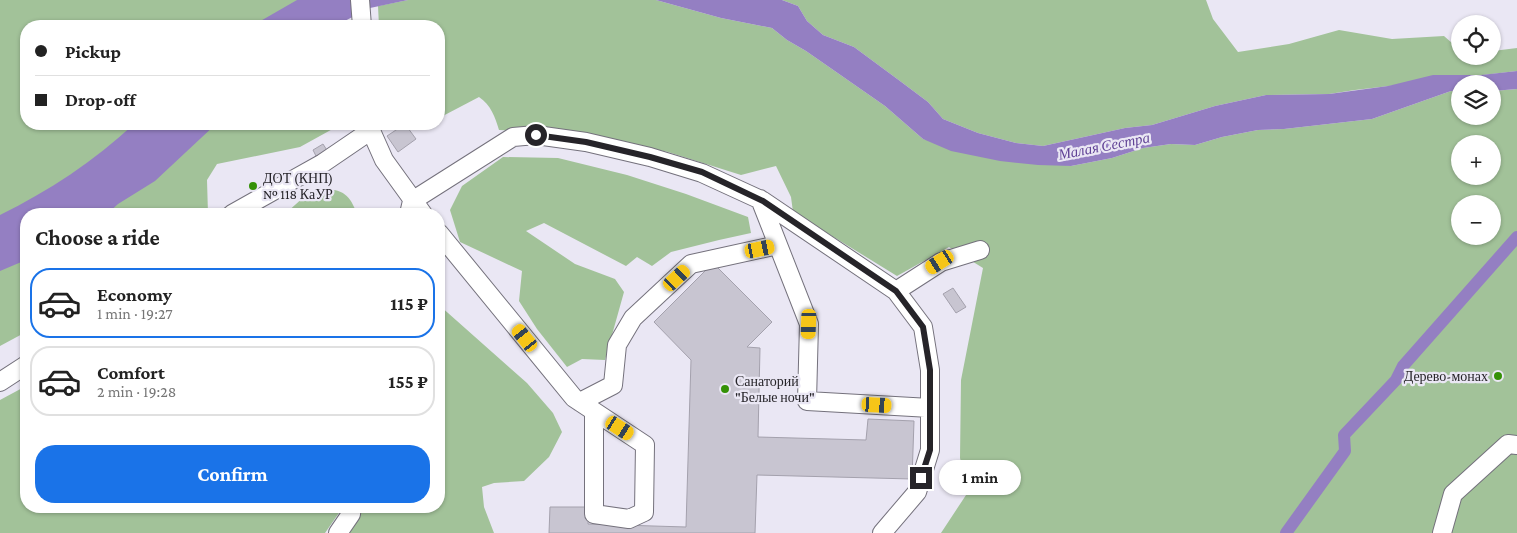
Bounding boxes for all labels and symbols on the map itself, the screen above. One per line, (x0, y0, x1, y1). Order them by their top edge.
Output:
route start (525, 124, 547, 146)
water label: Малая Сестра (1056, 129, 1151, 163)
place label: ДОТ (КНП) № 118 КаУР (263, 170, 333, 202)
marker: ДОТ (КНП) № 118 КаУР (247, 180, 259, 192)
car (743, 239, 776, 259)
car (923, 248, 956, 276)
car (660, 262, 693, 294)
car (800, 309, 817, 339)
car (509, 322, 540, 354)
place label: Дерево-монах (1404, 368, 1488, 384)
marker: Дерево-монах (1492, 370, 1504, 382)
place label: Санаторий "Белые ночи" (735, 373, 815, 405)
marker: Санаторий "Белые ночи" (719, 383, 731, 395)
car (861, 397, 892, 413)
car (603, 414, 636, 442)
callout: 1 min (938, 460, 1021, 496)
route end (910, 467, 932, 489)

